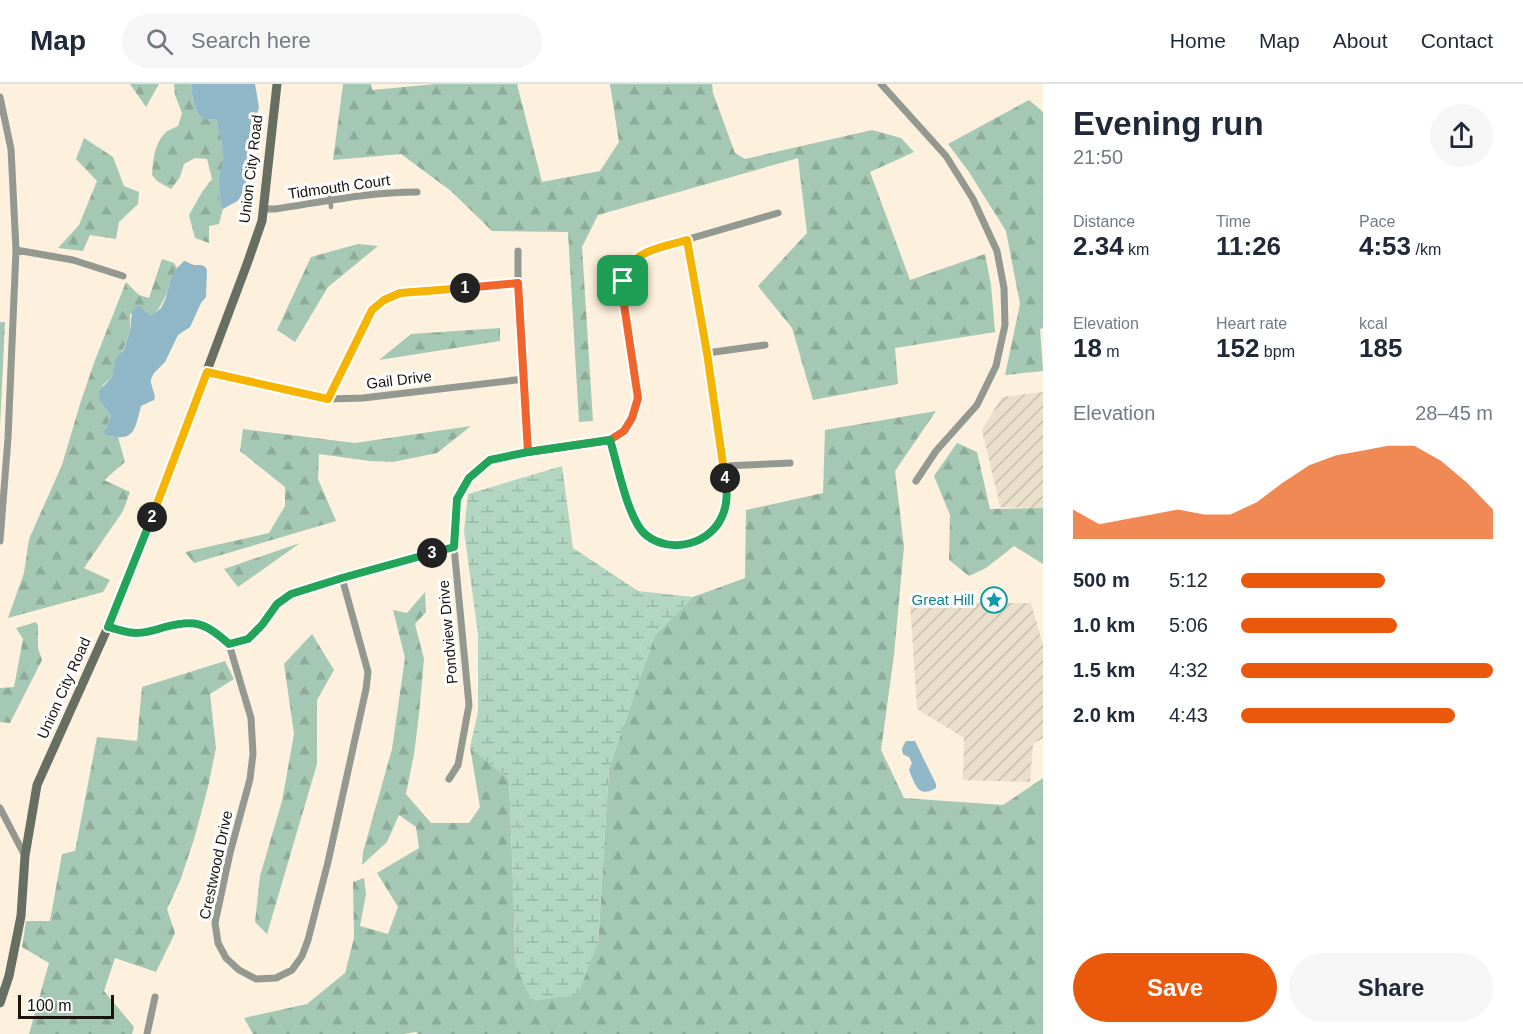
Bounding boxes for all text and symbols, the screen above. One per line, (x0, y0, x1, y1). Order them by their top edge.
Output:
search box (122, 14, 542, 68)
text: Map (30, 25, 86, 56)
icon: search (143, 25, 176, 58)
text: Search here (191, 28, 311, 53)
text: Home (1170, 29, 1226, 52)
text: Map (1259, 29, 1300, 52)
text: About (1333, 29, 1388, 52)
text: Contact (1421, 29, 1493, 52)
button: share (1430, 104, 1493, 167)
text: Evening run (1073, 105, 1264, 142)
street label: Union City Road (235, 114, 266, 224)
text: 21:50 (1073, 146, 1123, 168)
street label: Tidmouth Court (287, 171, 392, 202)
text: Distance (1073, 213, 1135, 230)
text: Time (1216, 213, 1251, 230)
text: Pace (1359, 213, 1395, 230)
text: 2.34 (1073, 231, 1124, 261)
text: 11:26 (1216, 231, 1281, 261)
text: 4:53 (1359, 231, 1411, 261)
text: km (1124, 241, 1149, 258)
text: /km (1411, 241, 1441, 258)
pin (597, 255, 648, 306)
icon: arrive (606, 264, 639, 297)
pin: 1 (450, 273, 480, 303)
text: 1 (461, 279, 469, 296)
text: Elevation (1073, 315, 1139, 332)
text: Heart rate (1216, 315, 1287, 332)
text: kcal (1359, 315, 1387, 332)
text: 18 (1073, 333, 1102, 363)
text: 152 (1216, 333, 1259, 363)
text: 185 (1359, 333, 1402, 363)
text: m (1102, 343, 1120, 360)
text: bpm (1259, 343, 1295, 360)
street label: Gail Drive (365, 367, 433, 392)
text: Elevation (1073, 402, 1155, 424)
text: 28–45 m (1415, 402, 1493, 424)
pin: 4 (710, 463, 740, 493)
text: 4 (721, 469, 729, 486)
pin: 2 (137, 502, 167, 532)
text: 2 (148, 508, 156, 525)
pin: 3 (417, 538, 447, 568)
text: 3 (428, 544, 436, 561)
text: 500 m (1073, 569, 1130, 591)
text: 5:12 (1169, 569, 1208, 591)
street label: Pondview Drive (434, 579, 461, 685)
place icon: Great Hill (979, 585, 1009, 615)
place label: Great Hill (911, 591, 974, 608)
text: 1.0 km (1073, 614, 1135, 636)
text: 5:06 (1169, 614, 1208, 636)
street label: Union City Road (34, 634, 94, 741)
text: 1.5 km (1073, 659, 1135, 681)
text: 4:32 (1169, 659, 1208, 681)
text: 2.0 km (1073, 704, 1135, 726)
text: 4:43 (1169, 704, 1208, 726)
street label: Crestwood Drive (196, 809, 235, 921)
button: Save (1073, 953, 1277, 1022)
button: Share (1289, 953, 1493, 1022)
scale bar (18, 992, 114, 1020)
text: 100 m (27, 997, 71, 1014)

